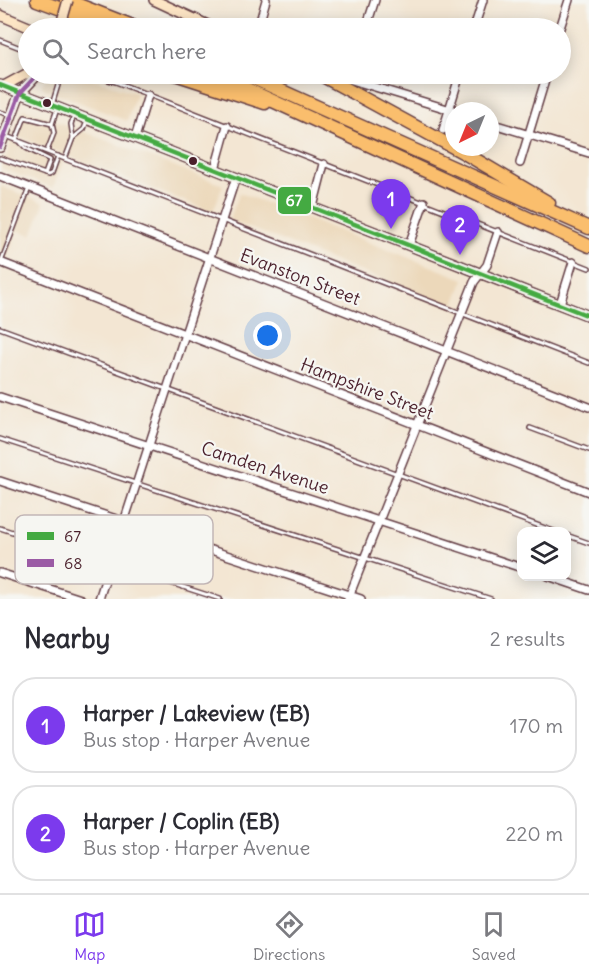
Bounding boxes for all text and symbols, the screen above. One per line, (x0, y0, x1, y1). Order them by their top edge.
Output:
search box (18, 18, 571, 84)
icon: search (39, 35, 72, 68)
text: Search here (87, 37, 206, 65)
unlabelled marker (41, 97, 53, 109)
north arrow (445, 102, 499, 156)
unlabelled marker (187, 155, 199, 167)
pin: 1 (372, 180, 410, 229)
line badge: 67 (277, 186, 312, 215)
text: 67 (285, 190, 303, 210)
pin: 2 (440, 206, 480, 255)
street label: Evanston Street (237, 243, 363, 310)
your location (253, 321, 282, 350)
street label: Hampshire Street (297, 353, 437, 424)
street label: Camden Avenue (198, 436, 332, 499)
legend (15, 515, 213, 584)
text: 67 (64, 526, 81, 546)
map controls (517, 527, 571, 581)
button: layers (517, 527, 571, 581)
text: 68 (64, 553, 82, 573)
text: Nearby (24, 622, 110, 655)
text: 2 results (490, 626, 565, 651)
text: Harper / Lakeview (EB) (83, 699, 310, 727)
text: 1 (42, 713, 49, 738)
text: 170 m (510, 713, 563, 738)
text: Bus stop · Harper Avenue (83, 727, 310, 752)
text: Harper / Coplin (EB) (83, 807, 279, 835)
text: 2 (40, 821, 51, 846)
text: 220 m (506, 821, 563, 846)
text: Bus stop · Harper Avenue (83, 835, 310, 860)
tab: Map (73, 908, 106, 964)
tab: Directions (253, 908, 325, 964)
tab: Saved (472, 908, 516, 964)

